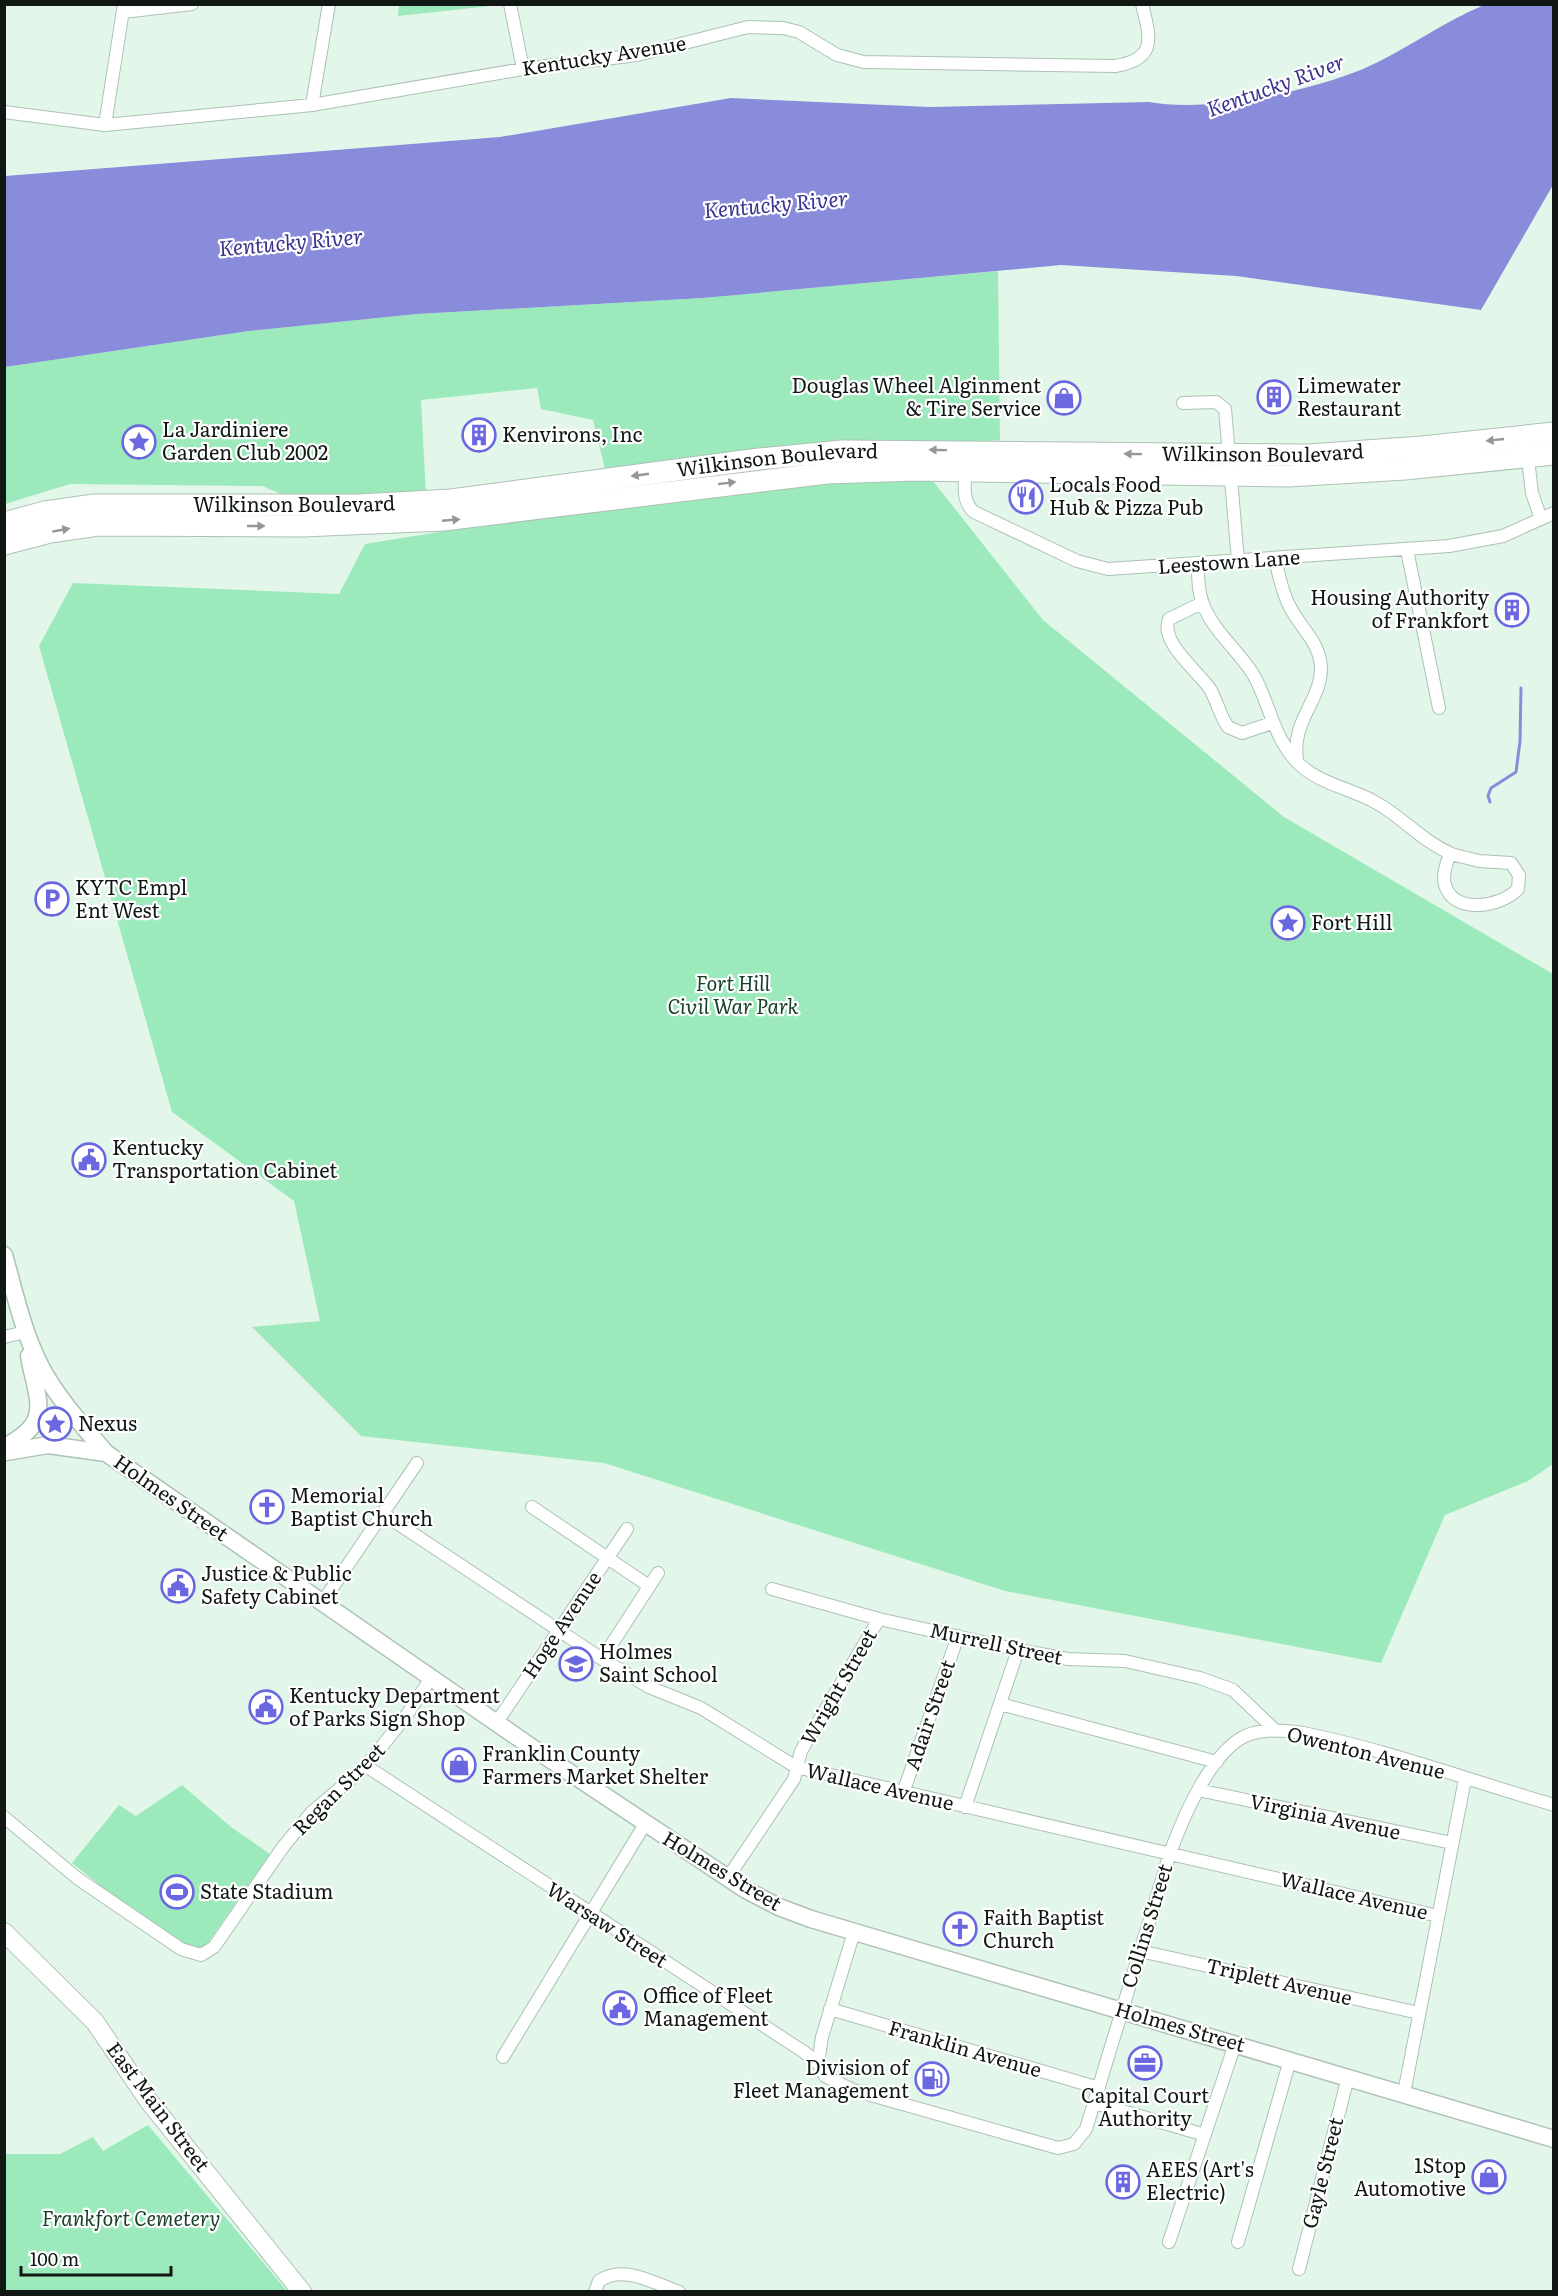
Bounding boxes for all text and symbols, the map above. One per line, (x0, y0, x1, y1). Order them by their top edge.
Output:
street label: Kentucky Avenue (519, 26, 688, 82)
water label: Kentucky River (1202, 44, 1349, 123)
water label: Kentucky River (702, 181, 850, 224)
water label: Kentucky River (217, 219, 365, 262)
place label: Douglas Wheel Alginment & Tire Service (792, 369, 1041, 422)
place label: Limewater Restaurant (1297, 369, 1401, 422)
building icon: Limewater Restaurant (1256, 379, 1292, 415)
shop icon: Douglas Wheel Alginment & Tire Service (1046, 380, 1082, 416)
place label: La Jardiniere Garden Club 2002 (162, 413, 328, 466)
building icon: Kenvirons, Inc (461, 417, 497, 453)
place label: Kenvirons, Inc (502, 418, 643, 448)
place icon: La Jardiniere Garden Club 2002 (121, 424, 157, 460)
street label: Wilkinson Boulevard (675, 434, 878, 483)
street label: Wilkinson Boulevard (1162, 434, 1365, 468)
one-way arrow (1486, 435, 1505, 445)
one-way arrow (929, 445, 948, 455)
one-way arrow (1124, 450, 1143, 459)
place label: Locals Food Hub & Pizza Pub (1049, 468, 1203, 521)
one-way arrow (630, 471, 649, 480)
one-way arrow (718, 479, 737, 488)
restaurant icon: Locals Food Hub & Pizza Pub (1008, 479, 1044, 515)
street label: Wilkinson Boulevard (193, 486, 396, 518)
one-way arrow (441, 515, 460, 525)
one-way arrow (246, 521, 265, 531)
one-way arrow (52, 525, 71, 534)
street label: Leestown Lane (1157, 540, 1301, 580)
place label: Housing Authority of Frankfort (1310, 581, 1489, 634)
building icon: Housing Authority of Frankfort (1494, 592, 1530, 628)
place label: KYTC Empl Ent West (75, 871, 188, 924)
parking icon: KYTC Empl Ent West (34, 881, 70, 917)
place icon: Fort Hill (1270, 905, 1306, 941)
place label: Fort Hill (1311, 906, 1393, 936)
park label: Fort Hill Civil War Park (667, 967, 799, 1020)
place label: Kentucky Transportation Cabinet (112, 1131, 337, 1184)
public building icon: Kentucky Transportation Cabinet (71, 1142, 107, 1178)
place icon: Nexus (37, 1406, 73, 1442)
place label: Nexus (78, 1407, 137, 1437)
street label: Holmes Street (109, 1446, 236, 1547)
place label: Memorial Baptist Church (290, 1479, 433, 1532)
church icon: Memorial Baptist Church (249, 1489, 285, 1525)
place label: Justice & Public Safety Cabinet (201, 1557, 352, 1610)
street label: Hoge Avenue (513, 1564, 607, 1684)
public building icon: Justice & Public Safety Cabinet (160, 1568, 196, 1604)
street label: Murrell Street (927, 1613, 1066, 1671)
street label: Wright Street (792, 1622, 883, 1750)
place label: Holmes Saint School (599, 1635, 718, 1688)
school or university icon: Holmes Saint School (558, 1646, 594, 1682)
street label: Adair Street (895, 1655, 961, 1774)
place label: Kentucky Department of Parks Sign Shop (289, 1679, 500, 1732)
public building icon: Kentucky Department of Parks Sign Shop (248, 1689, 284, 1725)
street label: Owenton Avenue (1284, 1717, 1449, 1785)
street label: Regan Street (284, 1734, 391, 1841)
place label: Franklin County Farmers Market Shelter (482, 1737, 709, 1790)
shop icon: Franklin County Farmers Market Shelter (441, 1747, 477, 1783)
street label: Wallace Avenue (804, 1753, 957, 1817)
street label: Virginia Avenue (1247, 1784, 1404, 1846)
street label: Holmes Street (658, 1822, 788, 1917)
street label: Collins Street (1112, 1859, 1178, 1991)
street label: Wallace Avenue (1278, 1862, 1431, 1926)
street label: Warsaw Street (542, 1873, 675, 1974)
sports icon: State Stadium (159, 1874, 195, 1910)
place label: State Stadium (200, 1875, 333, 1905)
place label: Faith Baptist Church (983, 1901, 1104, 1954)
church icon: Faith Baptist Church (942, 1911, 978, 1947)
street label: Triplett Avenue (1203, 1949, 1356, 2011)
place label: Office of Fleet Management (643, 1979, 773, 2032)
public building icon: Office of Fleet Management (602, 1990, 638, 2026)
street label: Holmes Street (1112, 1992, 1249, 2058)
street label: Franklin Avenue (885, 2011, 1046, 2083)
street label: East Main Street (101, 2035, 218, 2177)
office icon: Capital Court Authority (1127, 2045, 1163, 2081)
place label: Division of Fleet Management (733, 2051, 911, 2104)
fuel station icon: Division of Fleet Management (914, 2061, 950, 2097)
place label: Capital Court Authority (1081, 2079, 1209, 2132)
street label: Gayle Street (1293, 2114, 1349, 2231)
place label: 1Stop Automotive (1354, 2149, 1466, 2202)
place label: AEES (Art's Electric) (1146, 2153, 1254, 2206)
shop icon: 1Stop Automotive (1471, 2159, 1507, 2195)
building icon: AEES (Art's Electric) (1105, 2164, 1141, 2200)
park label: Frankfort Cemetery (42, 2202, 220, 2232)
scale bar (21, 2239, 171, 2277)
text: 100 m (30, 2245, 79, 2272)

